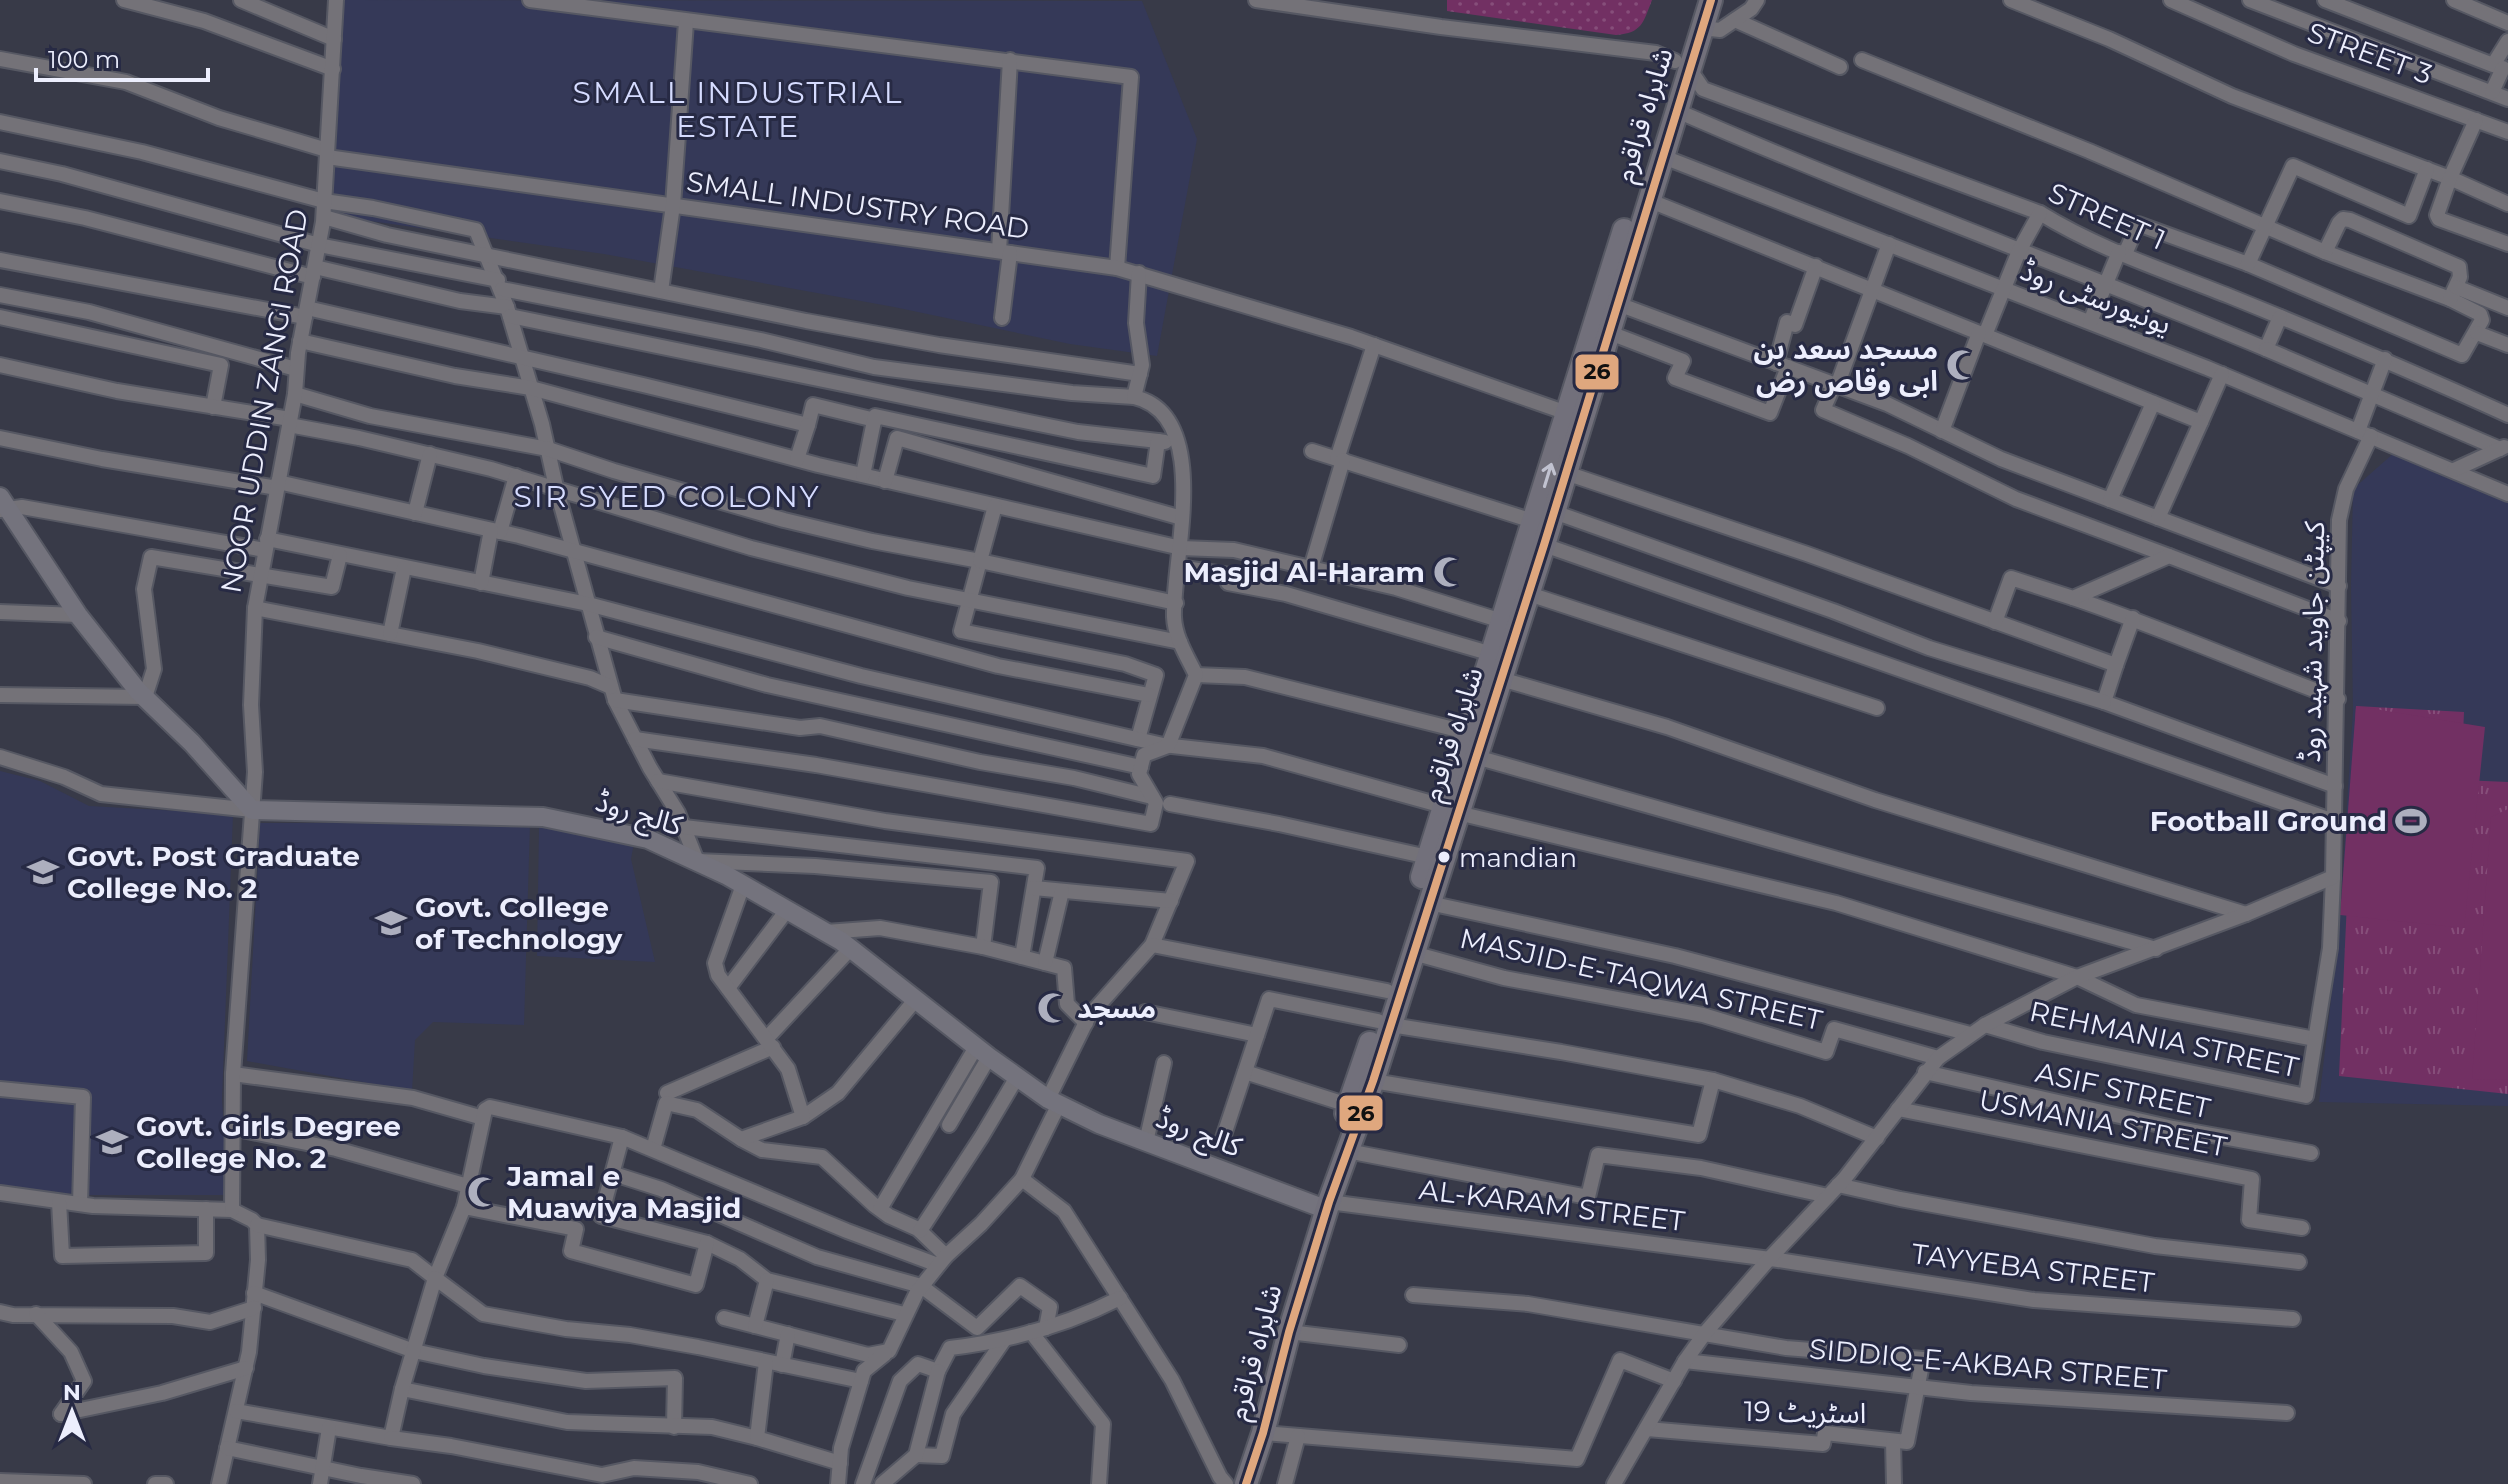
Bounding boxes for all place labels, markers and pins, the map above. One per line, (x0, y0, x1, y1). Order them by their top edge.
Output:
place label: مسجد سعد بن ابی وقاص رض (1754, 332, 1938, 398)
mosque icon: مسجد سعد بن ابی وقاص رض (1945, 348, 1979, 382)
place label: Masjid Al-Haram (1184, 555, 1425, 589)
mosque icon: Masjid Al-Haram (1432, 555, 1466, 589)
place label: Football Ground (2150, 804, 2387, 838)
sports icon: Football Ground (2394, 804, 2428, 838)
place label: Govt. Post Graduate College No. 2 (67, 839, 360, 905)
place label: mandian (1459, 842, 1577, 874)
marker: mandian (1436, 849, 1452, 865)
school or university icon: Govt. Post Graduate College No. 2 (26, 855, 60, 889)
place label: Govt. College of Technology (415, 890, 622, 956)
school or university icon: Govt. College of Technology (374, 906, 408, 940)
mosque icon: مسجد (1036, 991, 1070, 1025)
place label: مسجد (1077, 991, 1156, 1025)
place label: Govt. Girls Degree College No. 2 (136, 1109, 401, 1175)
school or university icon: Govt. Girls Degree College No. 2 (95, 1125, 129, 1159)
place label: Jamal e Muawiya Masjid (506, 1159, 741, 1225)
mosque icon: Jamal e Muawiya Masjid (466, 1175, 500, 1209)

